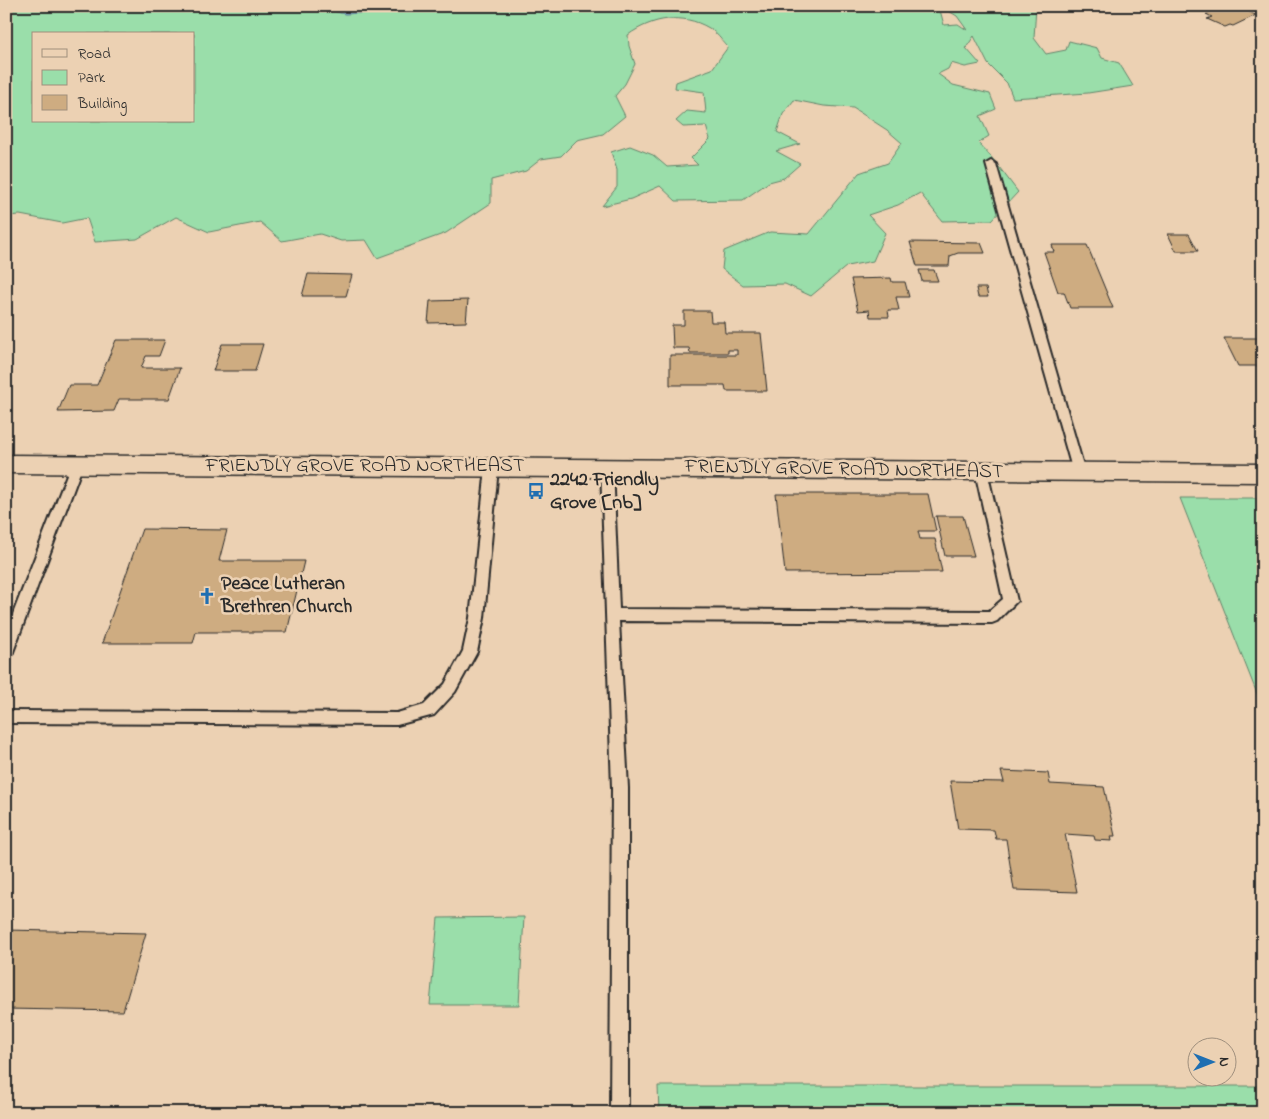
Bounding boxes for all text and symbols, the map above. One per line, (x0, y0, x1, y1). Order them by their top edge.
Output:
legend (32, 32, 195, 122)
text: Road (78, 43, 111, 65)
text: Park (78, 67, 106, 89)
text: Building (77, 93, 127, 116)
street label: FRIENDLY GROVE ROAD NORTHEAST (205, 452, 524, 481)
street label: FRIENDLY GROVE ROAD NORTHEAST (683, 453, 1004, 487)
place label: 2242 Friendly Grove [nb] (549, 466, 659, 518)
bus stop icon: 2242 Friendly Grove [nb] (526, 481, 546, 501)
place label: Peace Lutheran Brethren Church (220, 570, 352, 622)
church icon: Peace Lutheran Brethren Church (197, 586, 217, 606)
north arrow (1186, 1036, 1236, 1086)
text: N (1213, 1057, 1234, 1067)

